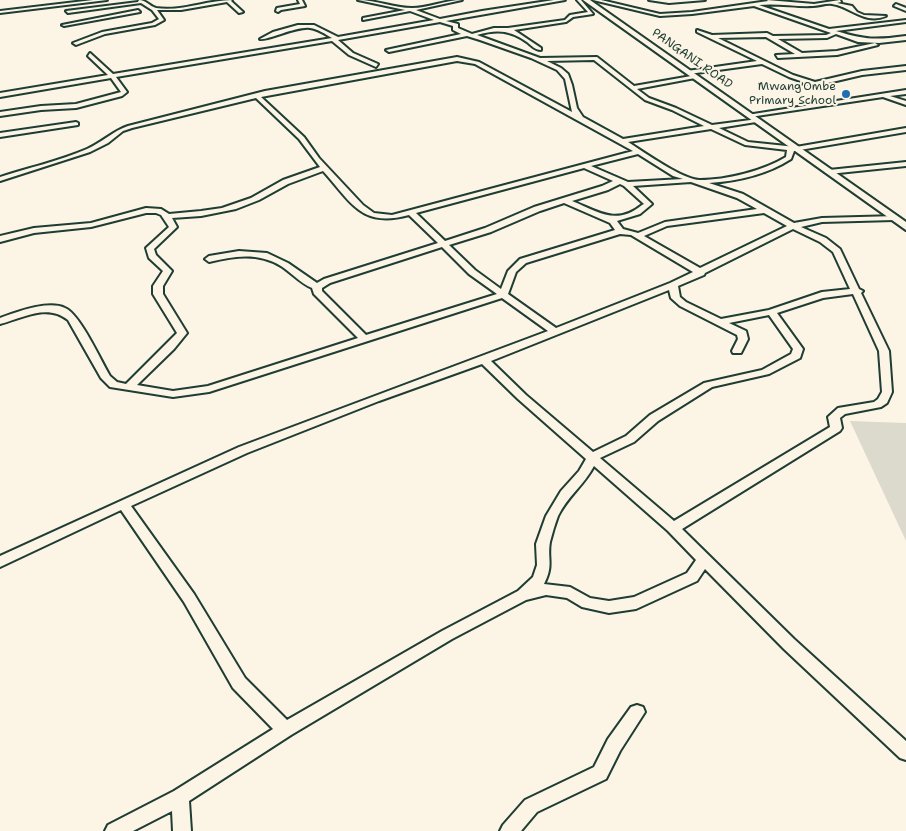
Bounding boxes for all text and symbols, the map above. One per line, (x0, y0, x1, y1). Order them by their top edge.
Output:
street label: PANGANI ROAD (649, 26, 735, 92)
place label: Mwang'Ombe Primary School (749, 80, 836, 108)
marker: Mwang'Ombe Primary School (840, 88, 852, 100)

